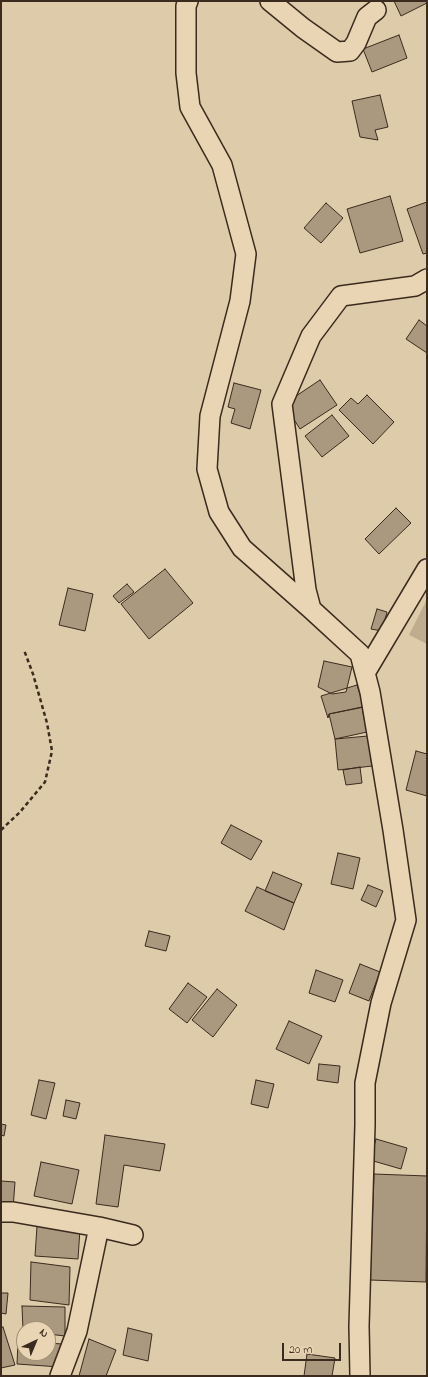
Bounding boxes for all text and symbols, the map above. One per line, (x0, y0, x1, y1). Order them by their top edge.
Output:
north arrow (16, 1321, 56, 1361)
text: N (35, 1325, 52, 1341)
scale bar (284, 1335, 343, 1361)
text: 20 m (289, 1341, 312, 1359)

